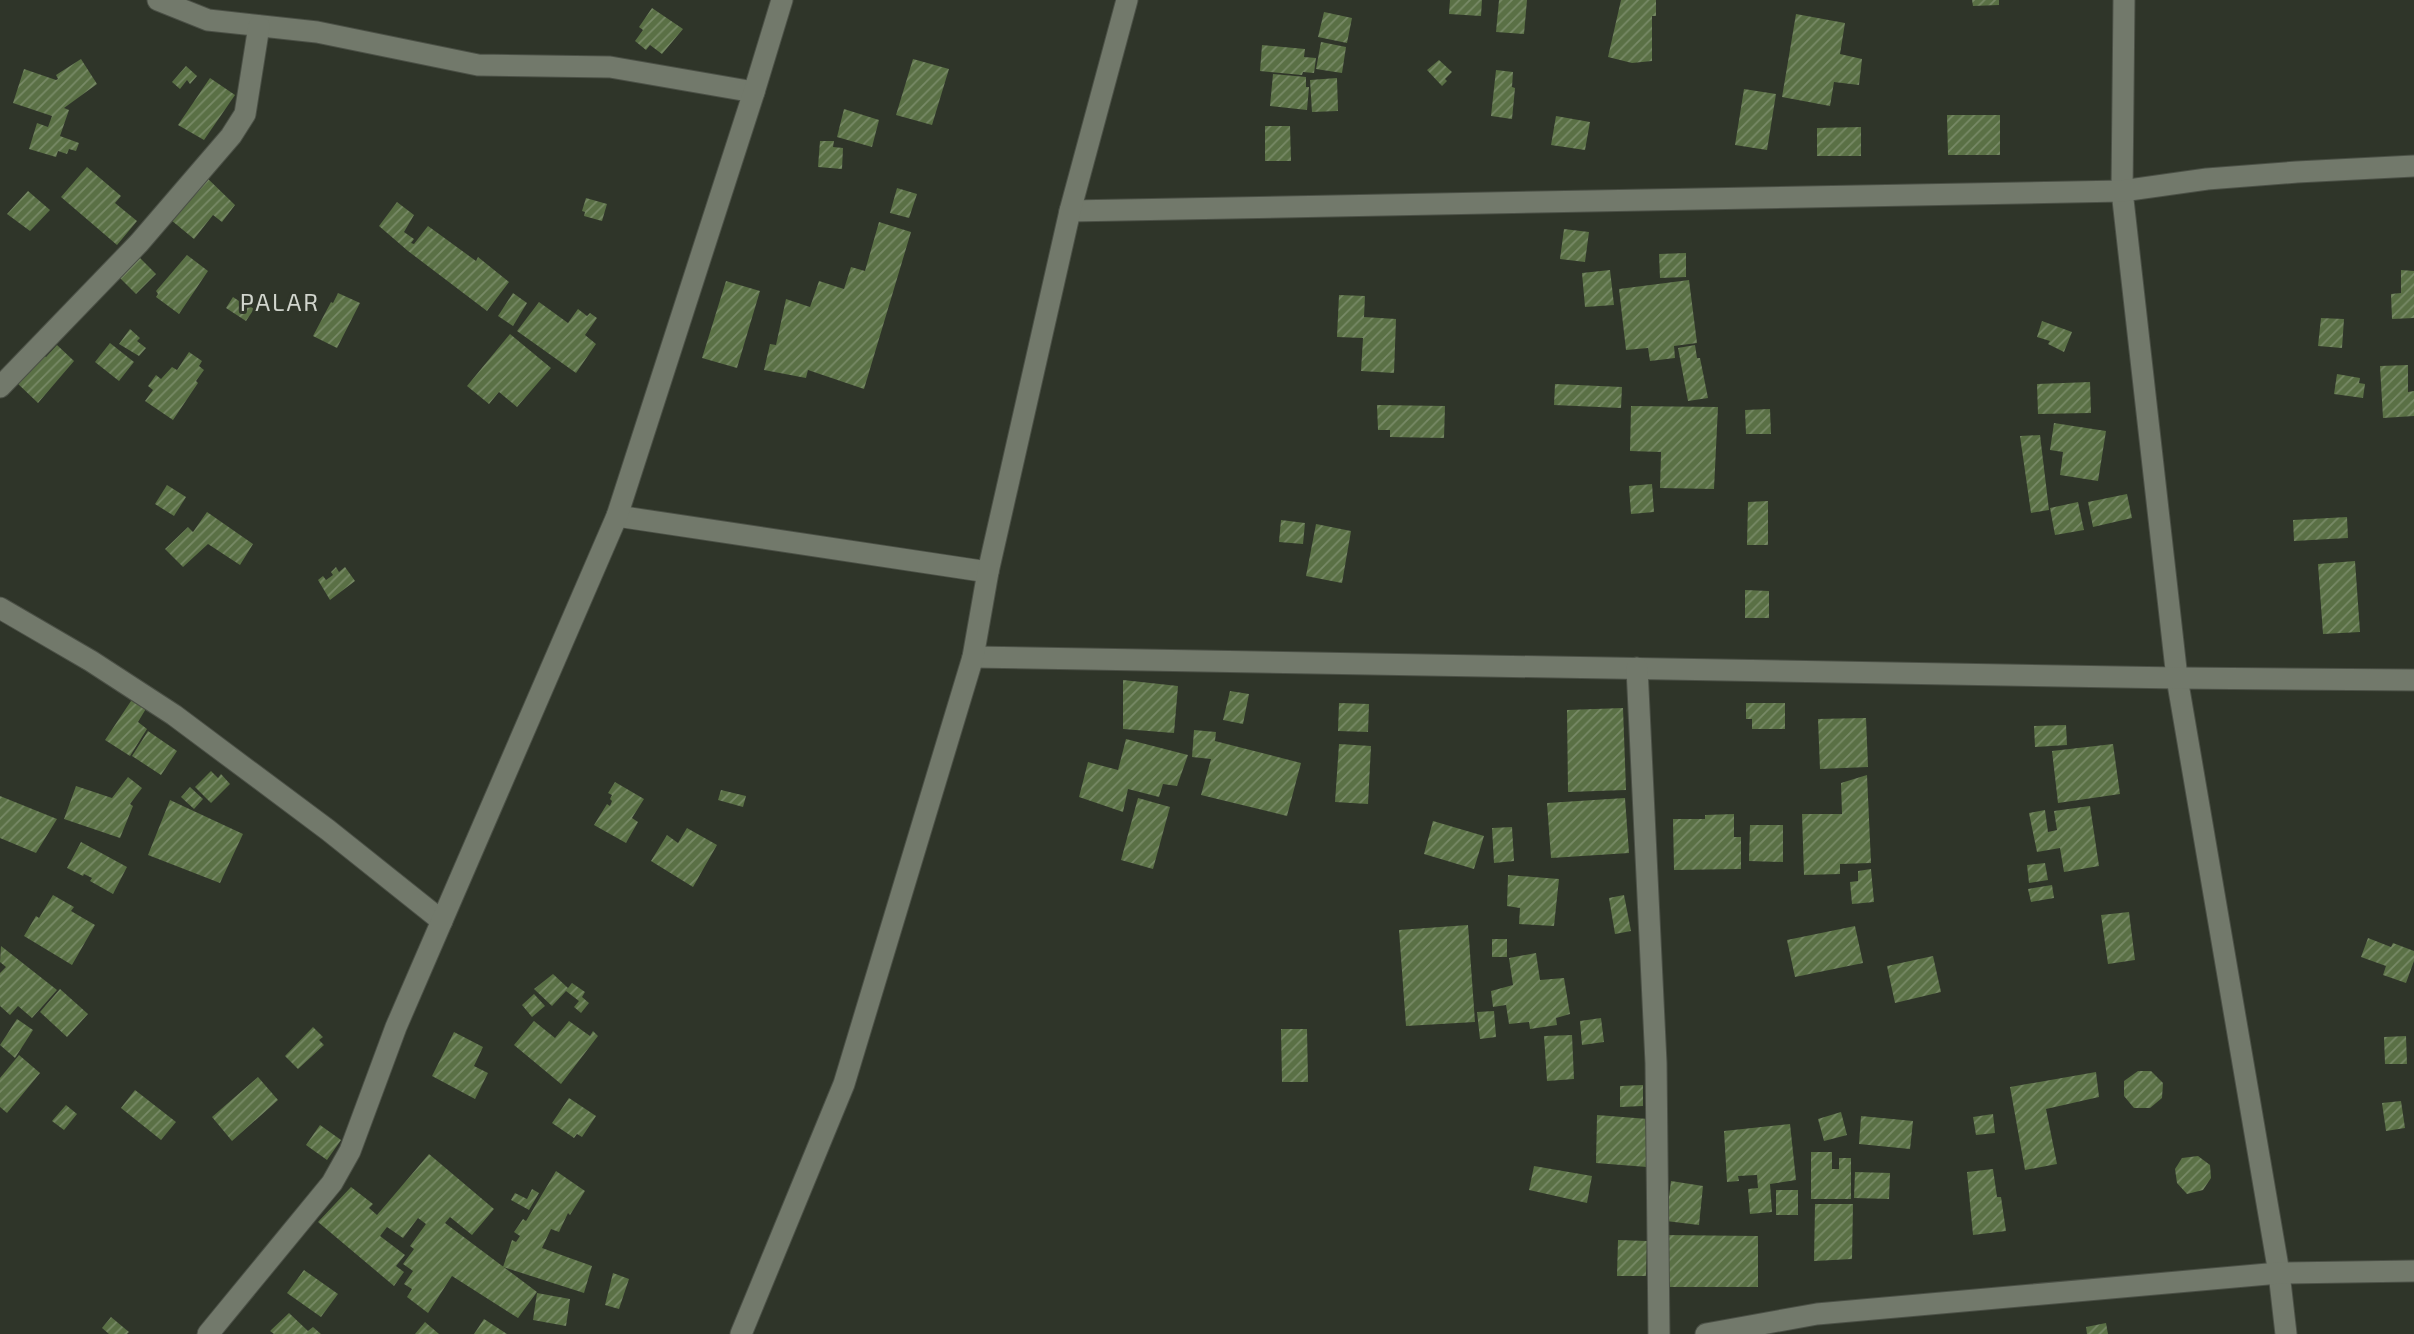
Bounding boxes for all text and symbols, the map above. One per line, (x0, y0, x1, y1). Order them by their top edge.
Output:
district label: PALAR (240, 287, 320, 316)

